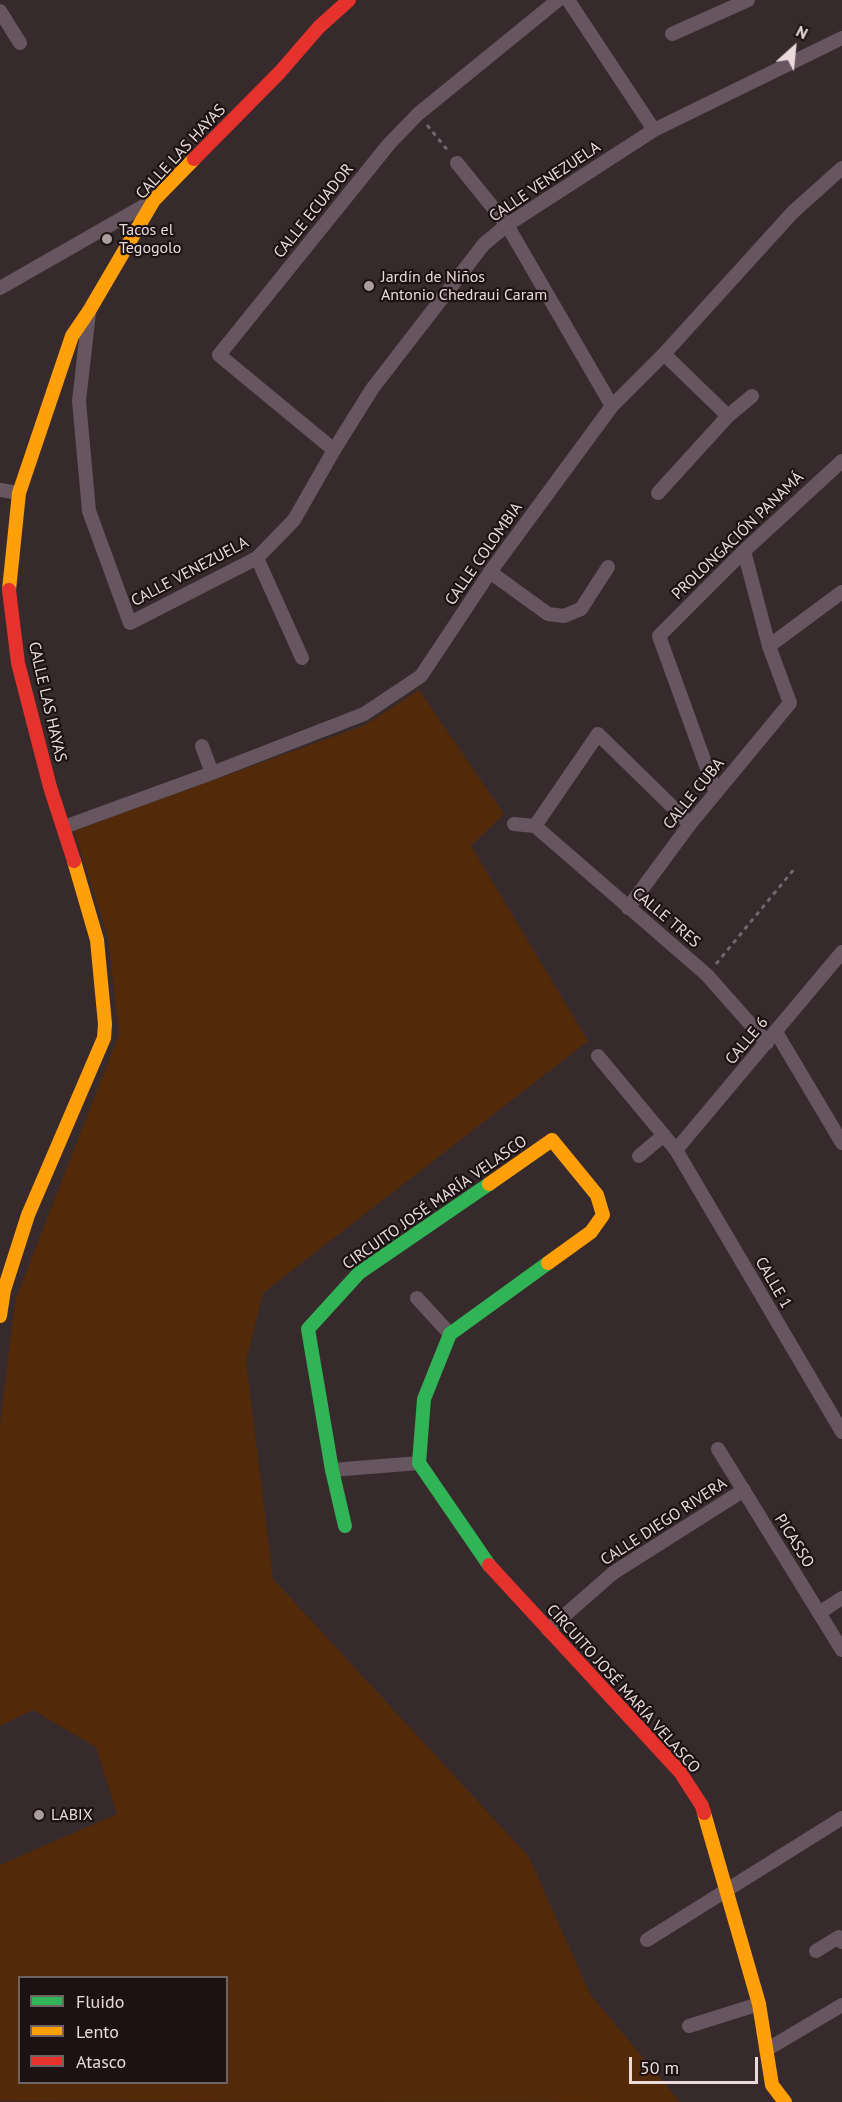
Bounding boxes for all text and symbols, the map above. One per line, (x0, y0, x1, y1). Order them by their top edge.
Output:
north arrow (764, 18, 824, 78)
text: N (793, 21, 811, 43)
street label: CALLE LAS HAYAS (132, 101, 230, 203)
street label: CALLE VENEZUELA (486, 138, 604, 226)
street label: CALLE ECUADOR (270, 160, 358, 262)
place label: Tacos el Tegogolo (119, 220, 181, 258)
marker: Tacos el Tegogolo (100, 232, 114, 246)
place label: Jardín de Niños Antonio Chedraui Caram (381, 267, 547, 305)
marker: Jardín de Niños Antonio Chedraui Caram (362, 279, 376, 293)
street label: PROLONGACIÓN PANAMÁ (668, 468, 808, 604)
street label: CALLE COLOMBIA (441, 499, 527, 609)
street label: CALLE VENEZUELA (128, 533, 252, 611)
street label: CALLE LAS HAYAS (24, 640, 70, 764)
street label: CALLE CUBA (660, 755, 728, 833)
street label: CALLE TRES (628, 884, 704, 952)
street label: CALLE 6 (722, 1013, 772, 1069)
street label: CIRCUITO JOSÉ MARÍA VELASCO (339, 1132, 531, 1274)
street label: CALLE 1 (751, 1254, 795, 1312)
street label: CALLE DIEGO RIVERA (597, 1474, 731, 1570)
street label: PICASSO (770, 1511, 818, 1571)
street label: CIRCUITO JOSÉ MARÍA VELASCO (542, 1601, 704, 1777)
place label: LABIX (51, 1805, 93, 1825)
marker: LABIX (32, 1808, 46, 1822)
legend (18, 1976, 228, 2084)
text: Fluido (76, 1990, 124, 2013)
text: Lento (76, 2020, 119, 2043)
scale bar (632, 2045, 761, 2083)
text: Atasco (76, 2050, 126, 2073)
text: 50 m (640, 2056, 679, 2079)

